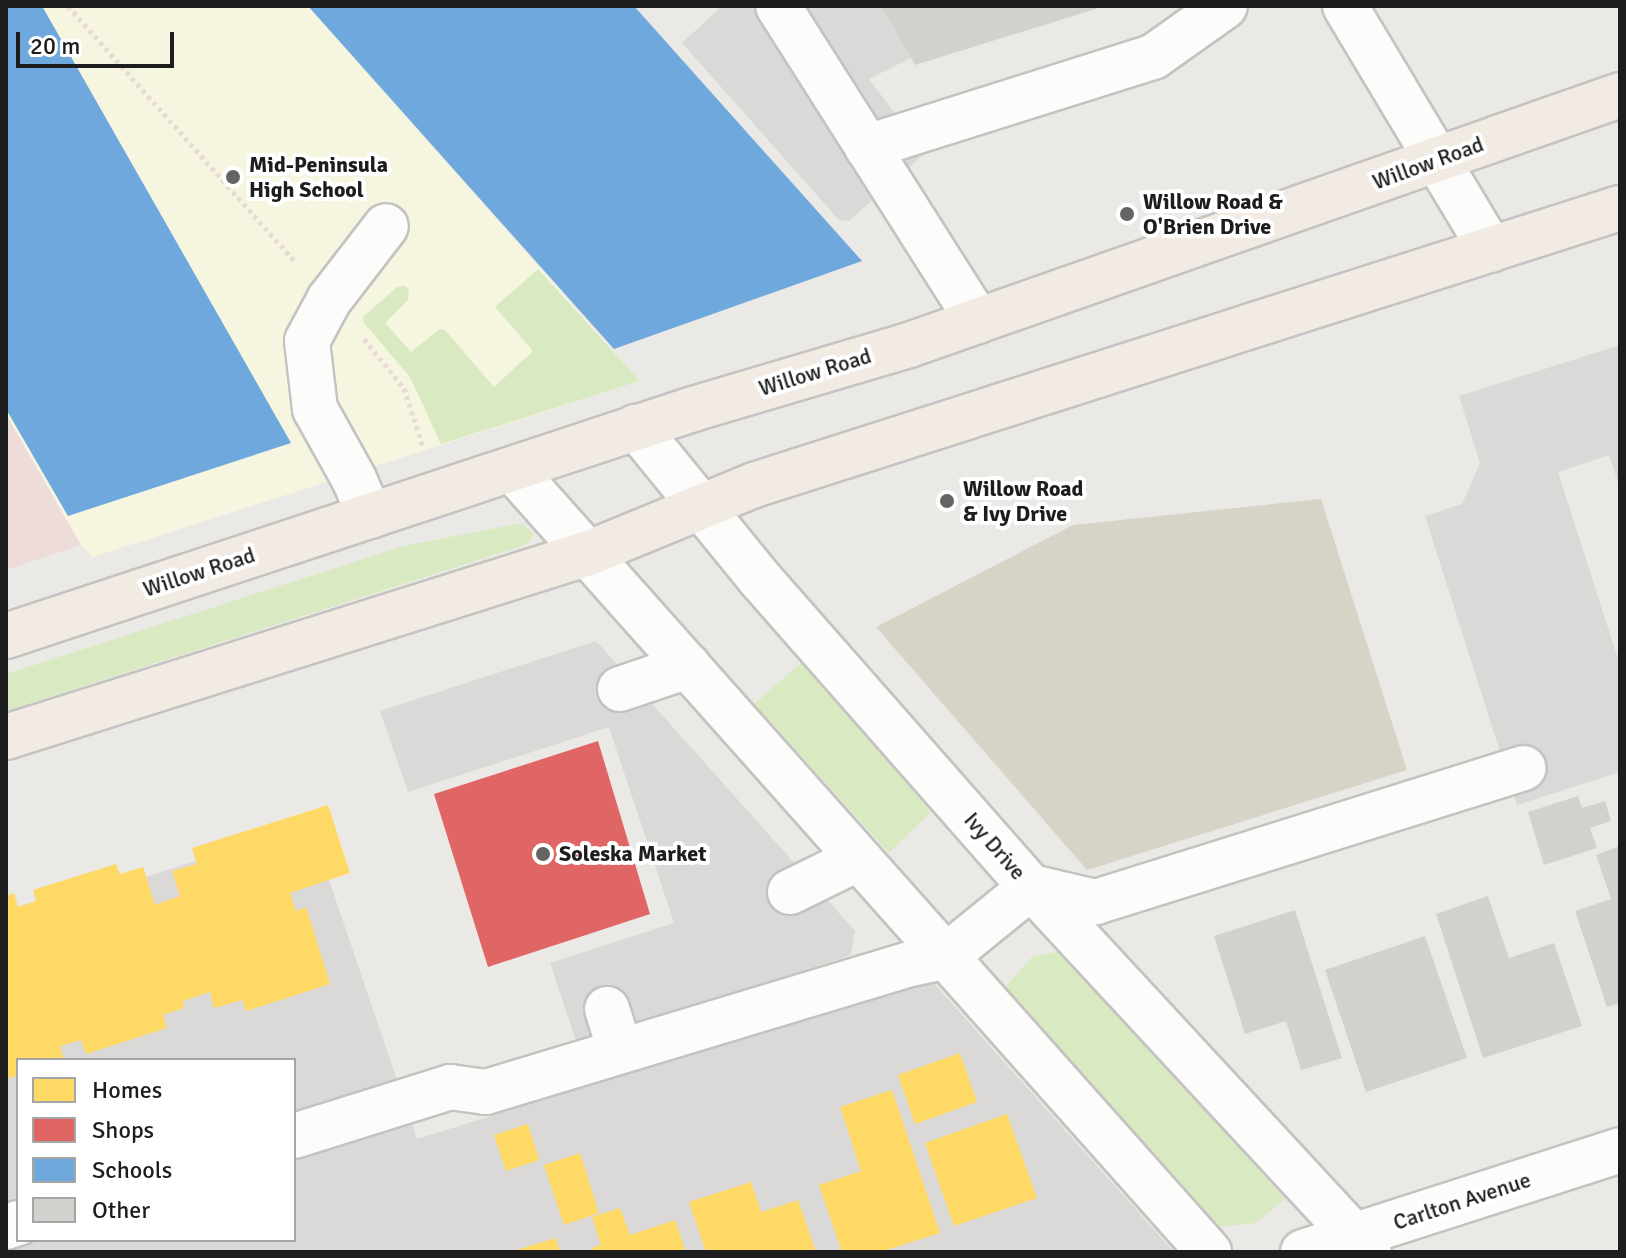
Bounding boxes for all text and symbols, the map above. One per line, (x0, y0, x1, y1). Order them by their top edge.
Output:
scale bar (20, 16, 178, 66)
text: 20 m (30, 31, 80, 61)
street label: Willow Road (1369, 131, 1487, 195)
place label: Mid-Peninsula High School (249, 151, 388, 202)
marker: Mid-Peninsula High School (224, 168, 242, 186)
place label: Willow Road & O'Brien Drive (1143, 188, 1283, 240)
marker: Willow Road & O'Brien Drive (1118, 205, 1136, 223)
street label: Willow Road (756, 342, 874, 402)
place label: Willow Road & Ivy Drive (963, 475, 1083, 526)
marker: Willow Road & Ivy Drive (938, 492, 956, 510)
street label: Willow Road (140, 541, 258, 603)
street label: Ivy Drive (959, 807, 1031, 885)
place label: Soleska Market (559, 841, 706, 867)
marker: Soleska Market (534, 845, 552, 863)
legend (16, 1058, 296, 1242)
text: Homes (92, 1075, 162, 1105)
text: Shops (92, 1115, 154, 1145)
text: Schools (92, 1155, 172, 1185)
street label: Carlton Avenue (1390, 1166, 1534, 1236)
text: Other (92, 1195, 150, 1225)

